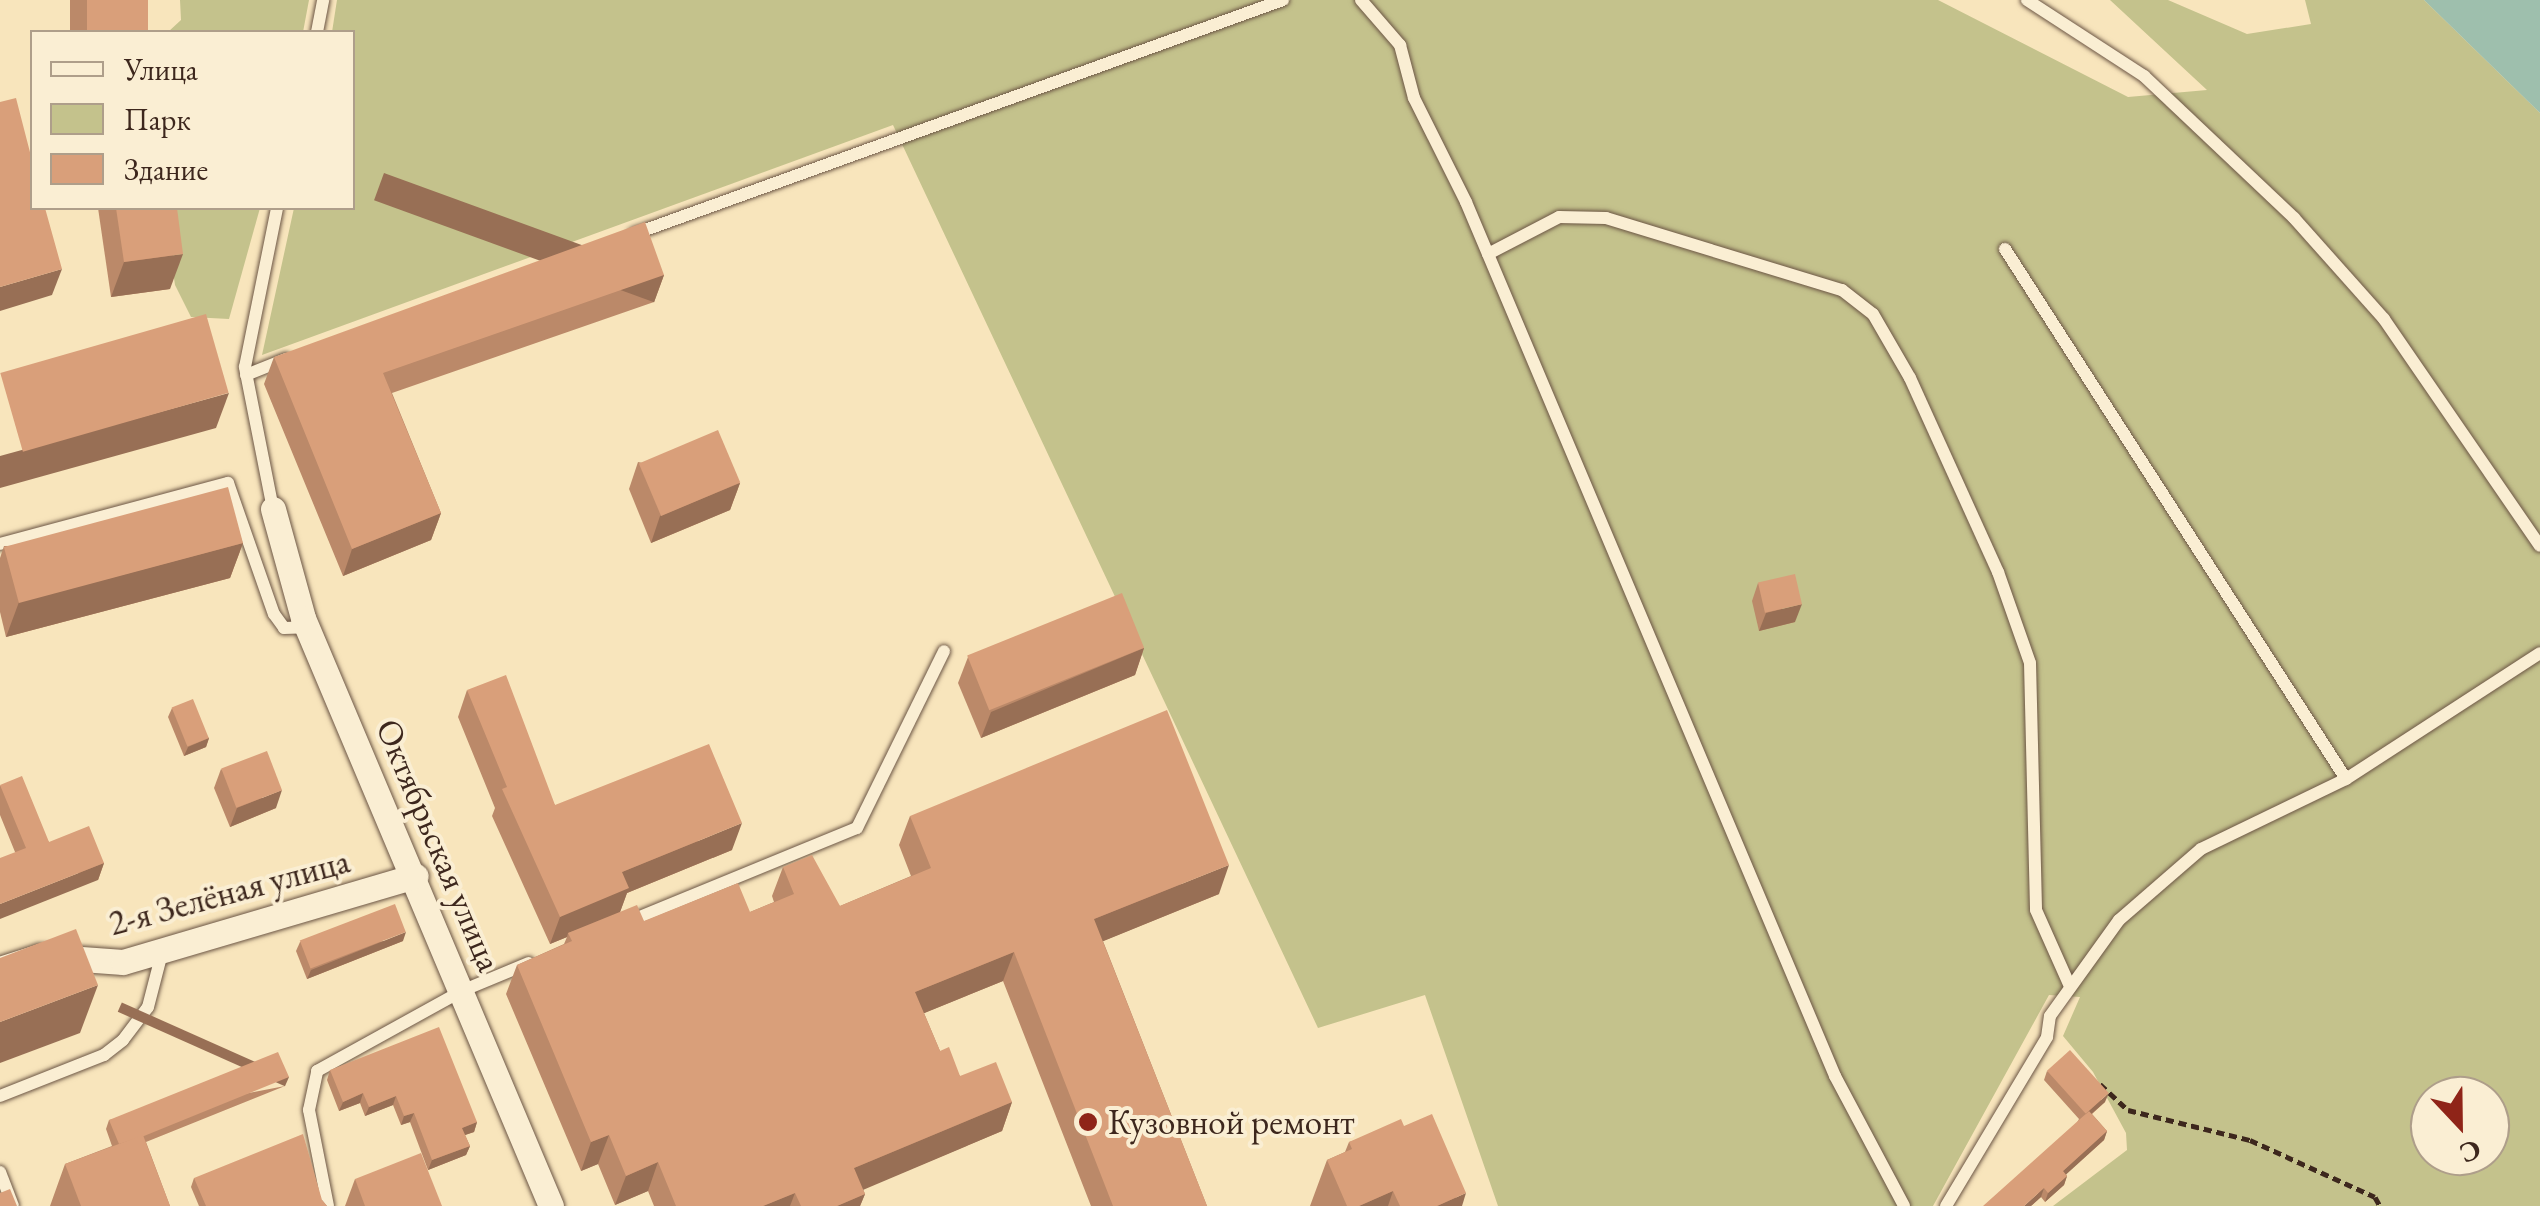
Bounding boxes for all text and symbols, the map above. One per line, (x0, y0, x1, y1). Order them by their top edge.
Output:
legend (30, 30, 355, 210)
text: Улица (124, 50, 198, 89)
text: Парк (124, 100, 191, 139)
text: Здание (124, 150, 208, 189)
street label: Октябрьская улица (367, 713, 511, 977)
street label: 2-я Зелёная улица (104, 840, 354, 944)
north arrow (2410, 1076, 2510, 1176)
place label: Кузовной ремонт (1108, 1101, 1355, 1143)
marker: Кузовной ремонт (1077, 1111, 1099, 1133)
text: С (2455, 1132, 2486, 1172)

